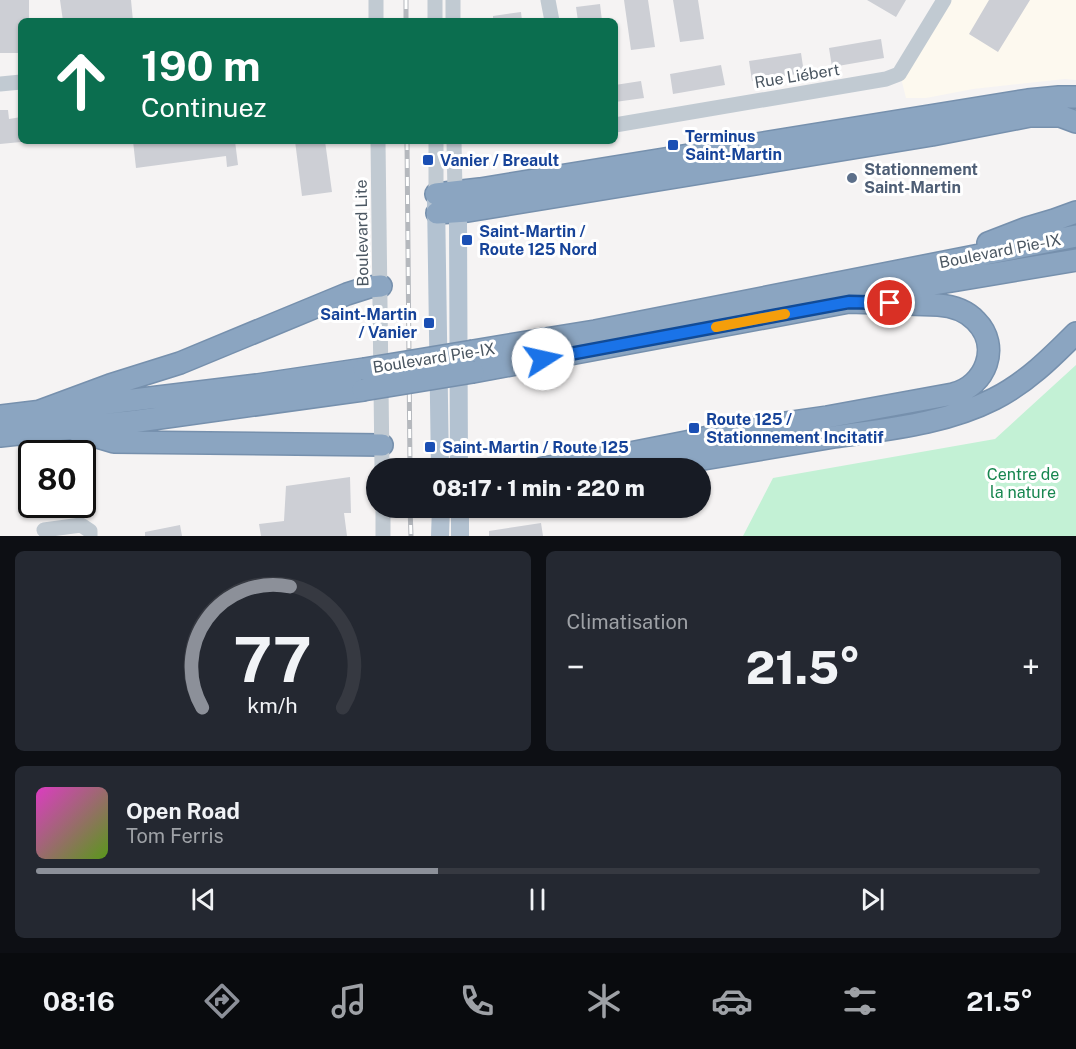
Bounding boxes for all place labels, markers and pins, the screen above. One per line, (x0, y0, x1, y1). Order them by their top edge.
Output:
place label: Terminus Saint-Martin (685, 127, 782, 164)
marker: Terminus Saint-Martin (666, 138, 680, 152)
place label: Vanier / Breault (440, 151, 559, 170)
marker: Vanier / Breault (421, 153, 435, 167)
place label: Stationnement Saint-Martin (864, 160, 978, 197)
marker: Stationnement Saint-Martin (845, 171, 859, 185)
place label: Saint-Martin / Route 125 Nord (479, 222, 597, 259)
marker: Saint-Martin / Route 125 Nord (460, 233, 474, 247)
pin (864, 277, 915, 328)
place label: Saint-Martin / Vanier (320, 305, 417, 342)
marker: Saint-Martin / Vanier (422, 316, 436, 330)
place label: Route 125 / Stationnement Incitatif (706, 410, 884, 447)
marker: Route 125 / Stationnement Incitatif (687, 421, 701, 435)
place label: Saint-Martin / Route 125 (442, 438, 629, 457)
marker: Saint-Martin / Route 125 (423, 440, 437, 454)

